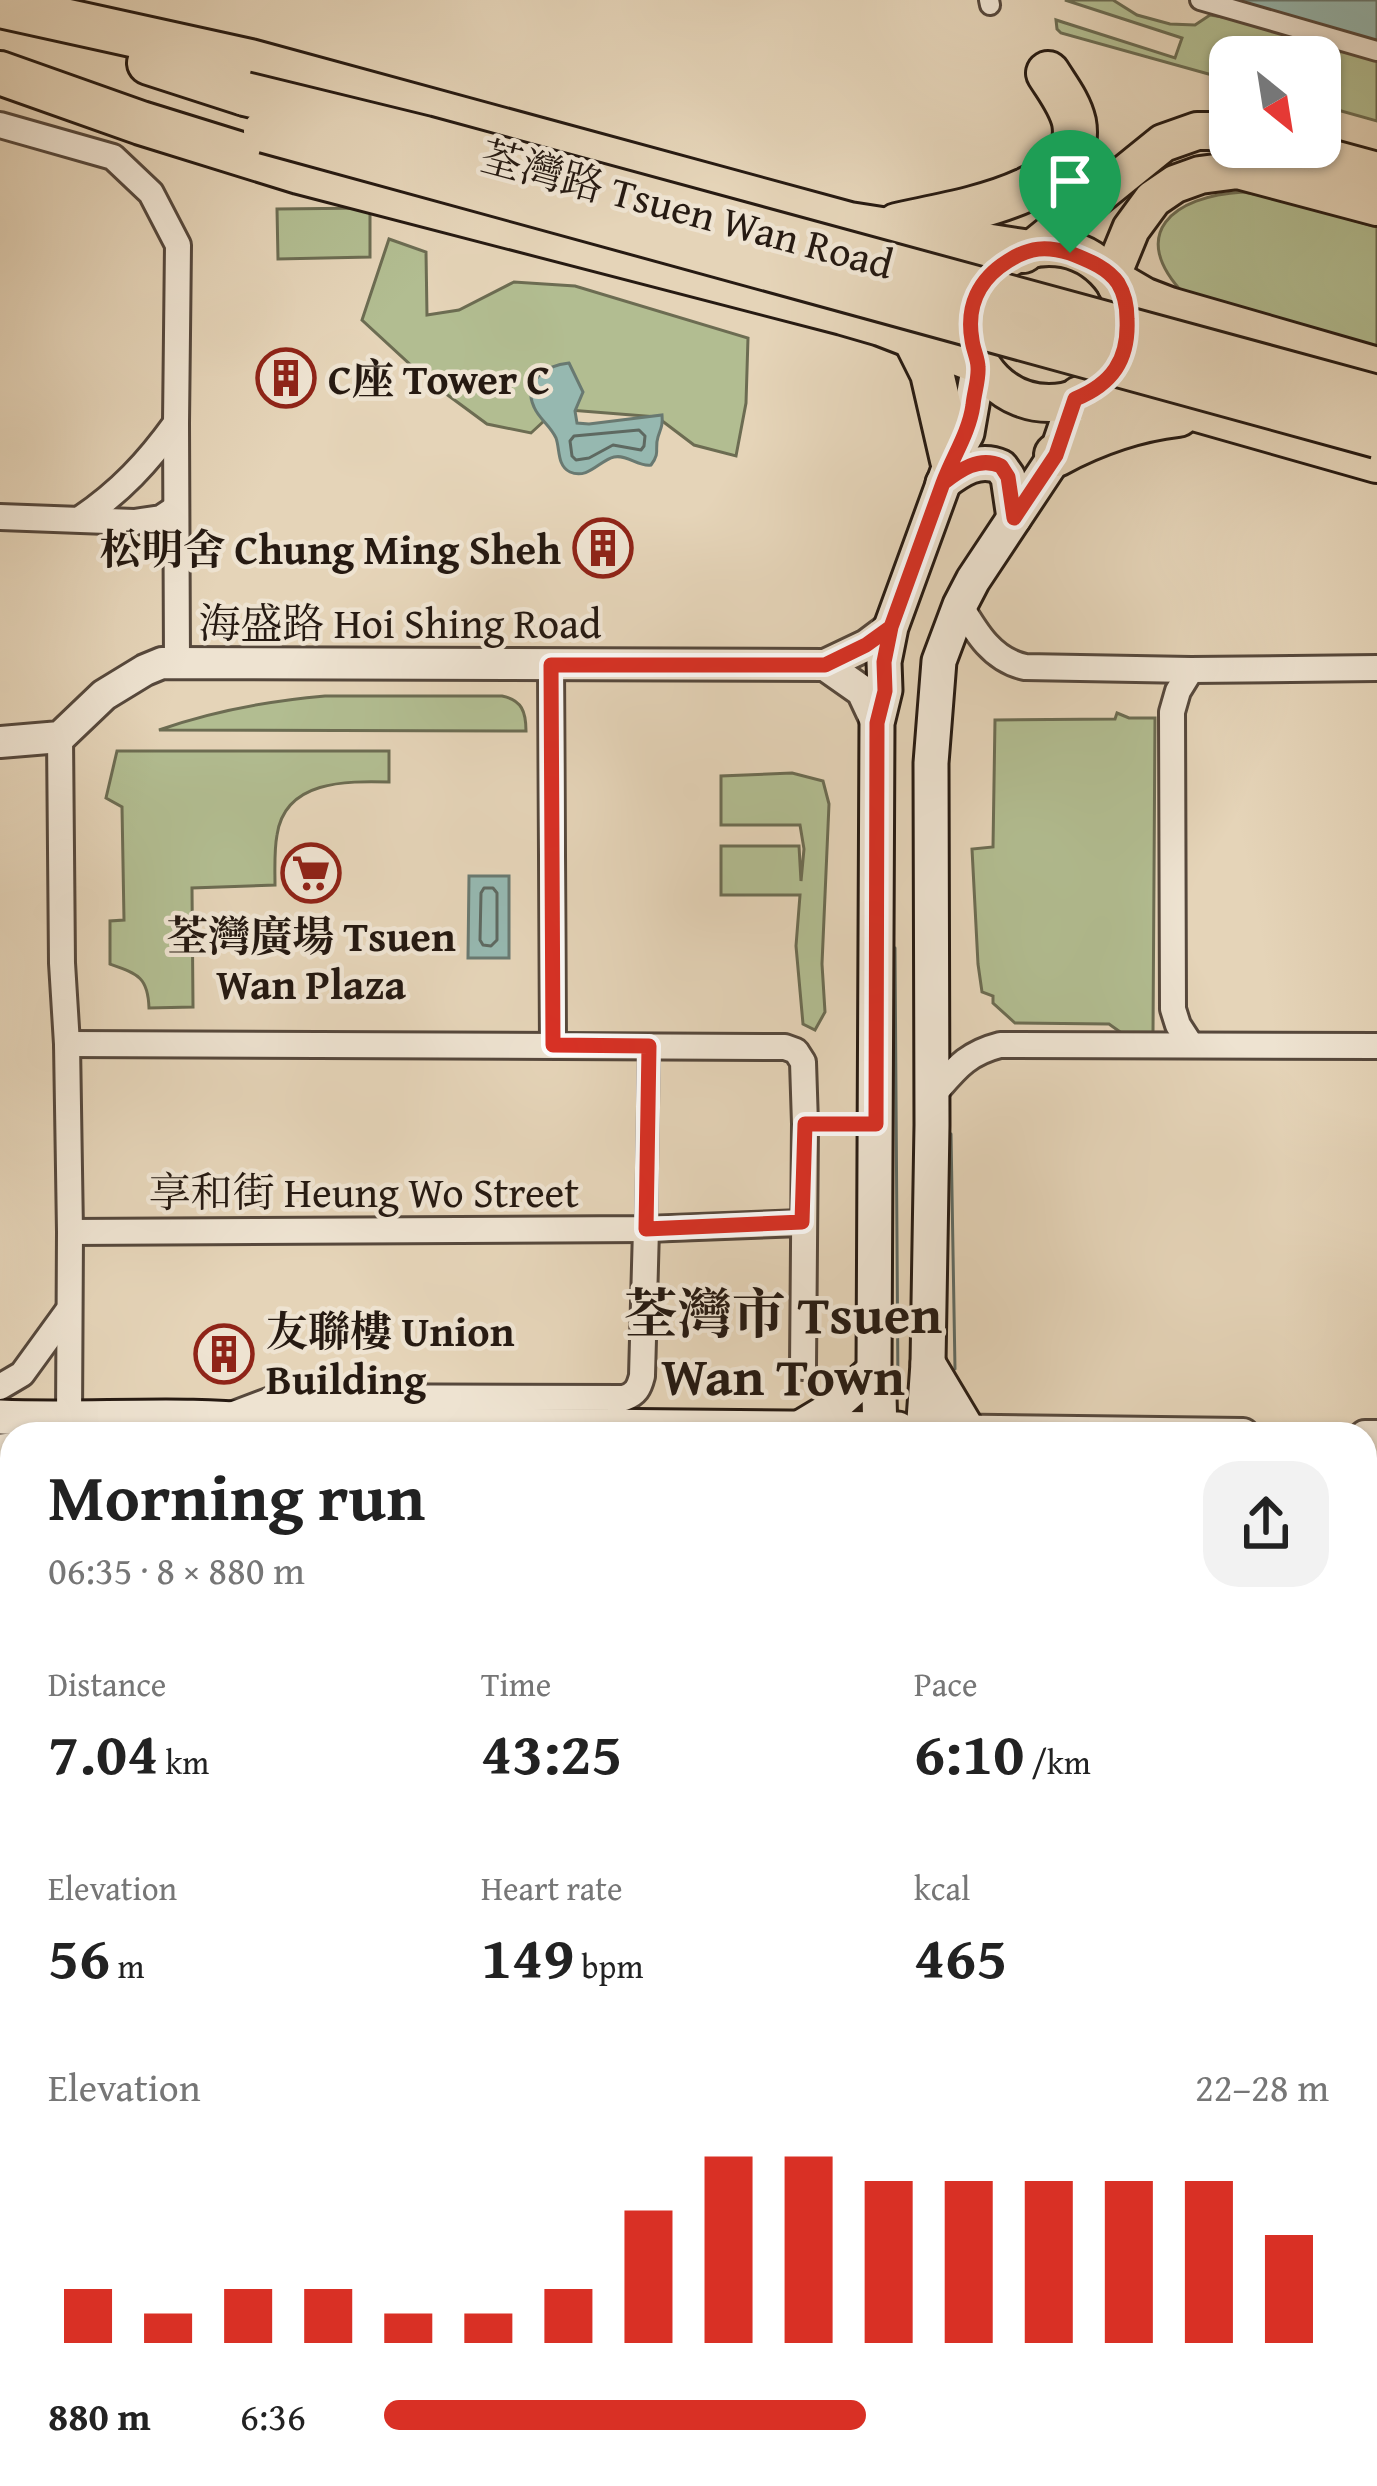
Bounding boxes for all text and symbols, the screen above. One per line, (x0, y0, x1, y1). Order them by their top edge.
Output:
north arrow (1209, 36, 1341, 168)
map controls (1209, 36, 1341, 168)
street label: 荃灣路 Tsuen Wan Road (474, 124, 901, 294)
pin (1019, 130, 1121, 253)
icon: arrive (1037, 148, 1103, 214)
building icon: C座 Tower C (255, 347, 317, 409)
place label: C座 Tower C (328, 348, 550, 409)
building icon: 松明舍 Chung Ming Sheh (572, 517, 634, 579)
place label: 松明舍 Chung Ming Sheh (99, 518, 561, 579)
street label: 海盛路 Hoi Shing Road (198, 592, 602, 653)
supermarket icon: 荃灣廣場 Tsuen Wan Plaza (280, 842, 342, 904)
place label: 荃灣廣場 Tsuen Wan Plaza (166, 905, 456, 1014)
street label: 享和街 Heung Wo Street (149, 1161, 579, 1222)
district label: 荃灣市 Tsuen Wan Town (624, 1274, 942, 1415)
place label: 友聯樓 Union Building (266, 1300, 515, 1409)
building icon: 友聯樓 Union Building (193, 1323, 255, 1385)
text: Morning run (48, 1447, 425, 1544)
button: share (1203, 1461, 1329, 1587)
text: 06:35 · 8 × 880 m (48, 1541, 305, 1598)
text: Distance (48, 1660, 166, 1708)
text: Time (481, 1660, 551, 1708)
text: Pace (914, 1660, 977, 1708)
text: 7.04 (48, 1708, 158, 1796)
text: 43:25 (481, 1708, 622, 1796)
text: 6:10 (914, 1708, 1024, 1796)
text: km (158, 1738, 209, 1786)
text: /km (1024, 1738, 1091, 1786)
text: Elevation (48, 1864, 177, 1912)
text: Heart rate (481, 1864, 623, 1912)
text: kcal (914, 1864, 970, 1912)
text: 56 (48, 1912, 110, 2000)
text: 149 (481, 1912, 574, 2000)
text: 465 (914, 1912, 1007, 2000)
text: m (110, 1942, 144, 1990)
text: bpm (574, 1942, 643, 1990)
text: Elevation (48, 2058, 201, 2115)
text: 22–28 m (1195, 2058, 1329, 2115)
text: 880 m (48, 2387, 151, 2444)
text: 6:36 (240, 2387, 306, 2444)

